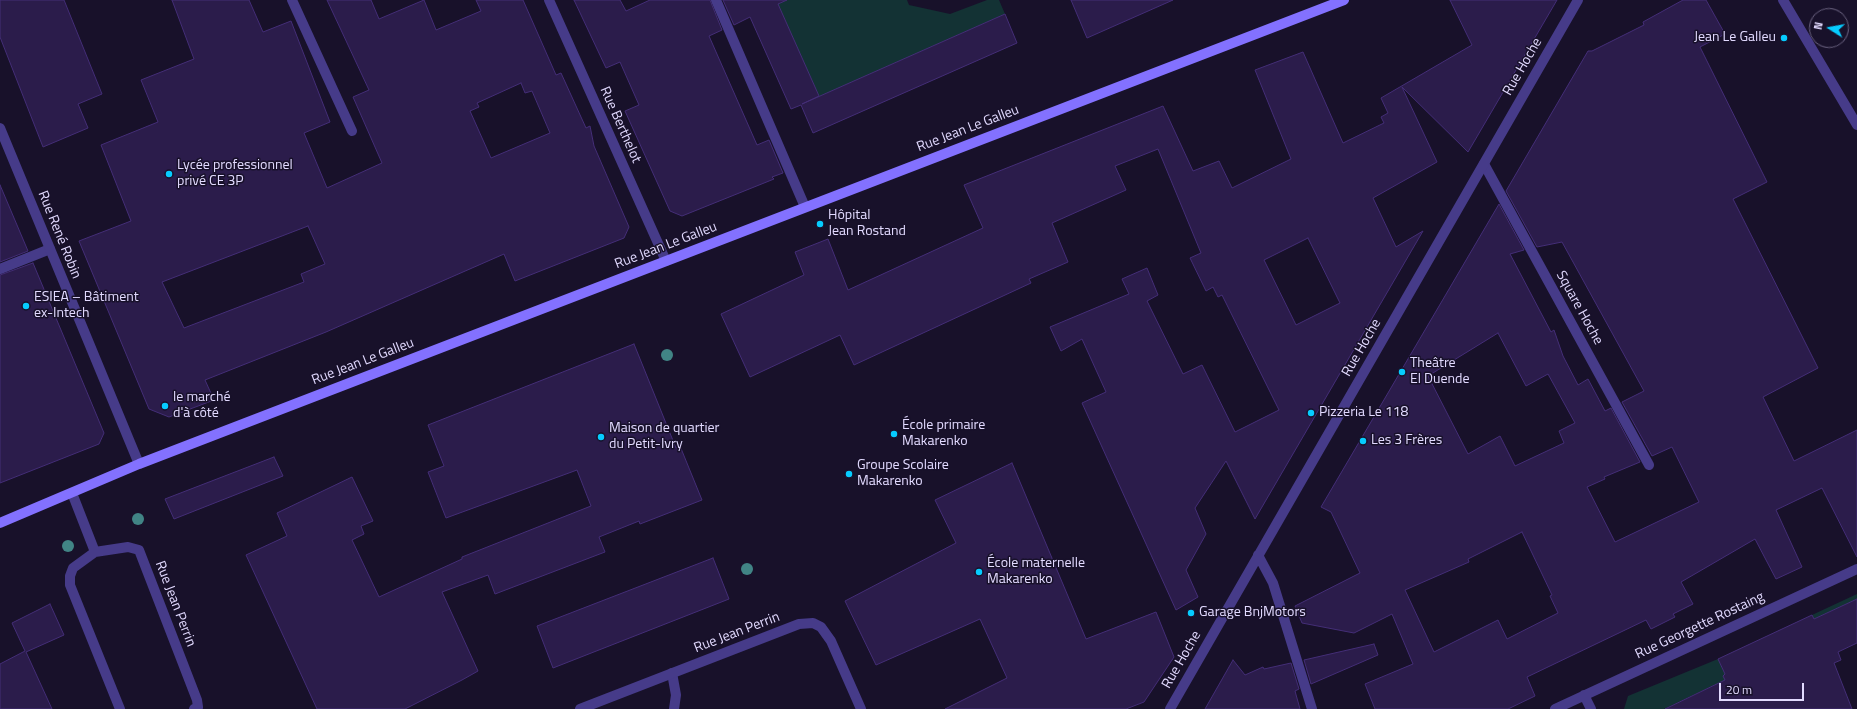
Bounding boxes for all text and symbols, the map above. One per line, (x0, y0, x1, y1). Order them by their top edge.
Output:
north arrow (1809, 8, 1849, 48)
text: N (1810, 21, 1827, 31)
place label: Jean Le Galleu (1694, 30, 1776, 46)
marker: Jean Le Galleu (1779, 33, 1789, 43)
street label: Rue Hoche (1500, 35, 1546, 99)
street label: Rue Berthelot (596, 84, 644, 166)
street label: Rue Jean Le Galleu (914, 102, 1022, 156)
place label: Lycée professionnel privé CE 3P (177, 158, 293, 190)
marker: Lycée professionnel privé CE 3P (164, 169, 174, 179)
street label: Rue René Robin (34, 189, 84, 281)
place label: Hôpital Jean Rostand (828, 208, 906, 240)
street label: Rue Jean Le Galleu (612, 219, 720, 273)
marker: Hôpital Jean Rostand (815, 219, 825, 229)
street label: Square Hoche (1552, 268, 1606, 348)
place label: ESIEA – Bâtiment ex-Intech (34, 290, 139, 322)
marker: ESIEA – Bâtiment ex-Intech (21, 301, 31, 311)
street label: Rue Hoche (1339, 316, 1385, 380)
street label: Rue Jean Le Galleu (309, 335, 417, 389)
place label: Theâtre El Duende (1410, 356, 1470, 388)
marker: Theâtre El Duende (1397, 367, 1407, 377)
place label: le marché d'à côté (173, 390, 230, 422)
marker: le marché d'à côté (160, 401, 170, 411)
place label: Pizzeria Le 118 (1319, 405, 1408, 421)
marker: Pizzeria Le 118 (1306, 408, 1316, 418)
place label: École primaire Makarenko (902, 418, 985, 450)
place label: Maison de quartier du Petit-Ivry (609, 421, 719, 454)
marker: École primaire Makarenko (889, 429, 899, 439)
marker: Maison de quartier du Petit-Ivry (596, 432, 606, 442)
place label: Les 3 Frères (1371, 433, 1442, 449)
marker: Les 3 Frères (1358, 436, 1368, 446)
place label: Groupe Scolaire Makarenko (857, 458, 949, 490)
marker: Groupe Scolaire Makarenko (844, 469, 854, 479)
place label: École maternelle Makarenko (987, 556, 1085, 588)
street label: Rue Jean Perrin (151, 559, 199, 649)
marker: École maternelle Makarenko (974, 567, 984, 577)
street label: Rue Georgette Rostaing (1633, 589, 1767, 663)
place label: Garage BnjMotors (1199, 605, 1306, 621)
marker: Garage BnjMotors (1186, 608, 1196, 618)
street label: Rue Jean Perrin (692, 609, 782, 657)
street label: Rue Hoche (1159, 628, 1205, 692)
scale bar (1721, 675, 1806, 701)
text: 20 m (1726, 680, 1752, 699)

